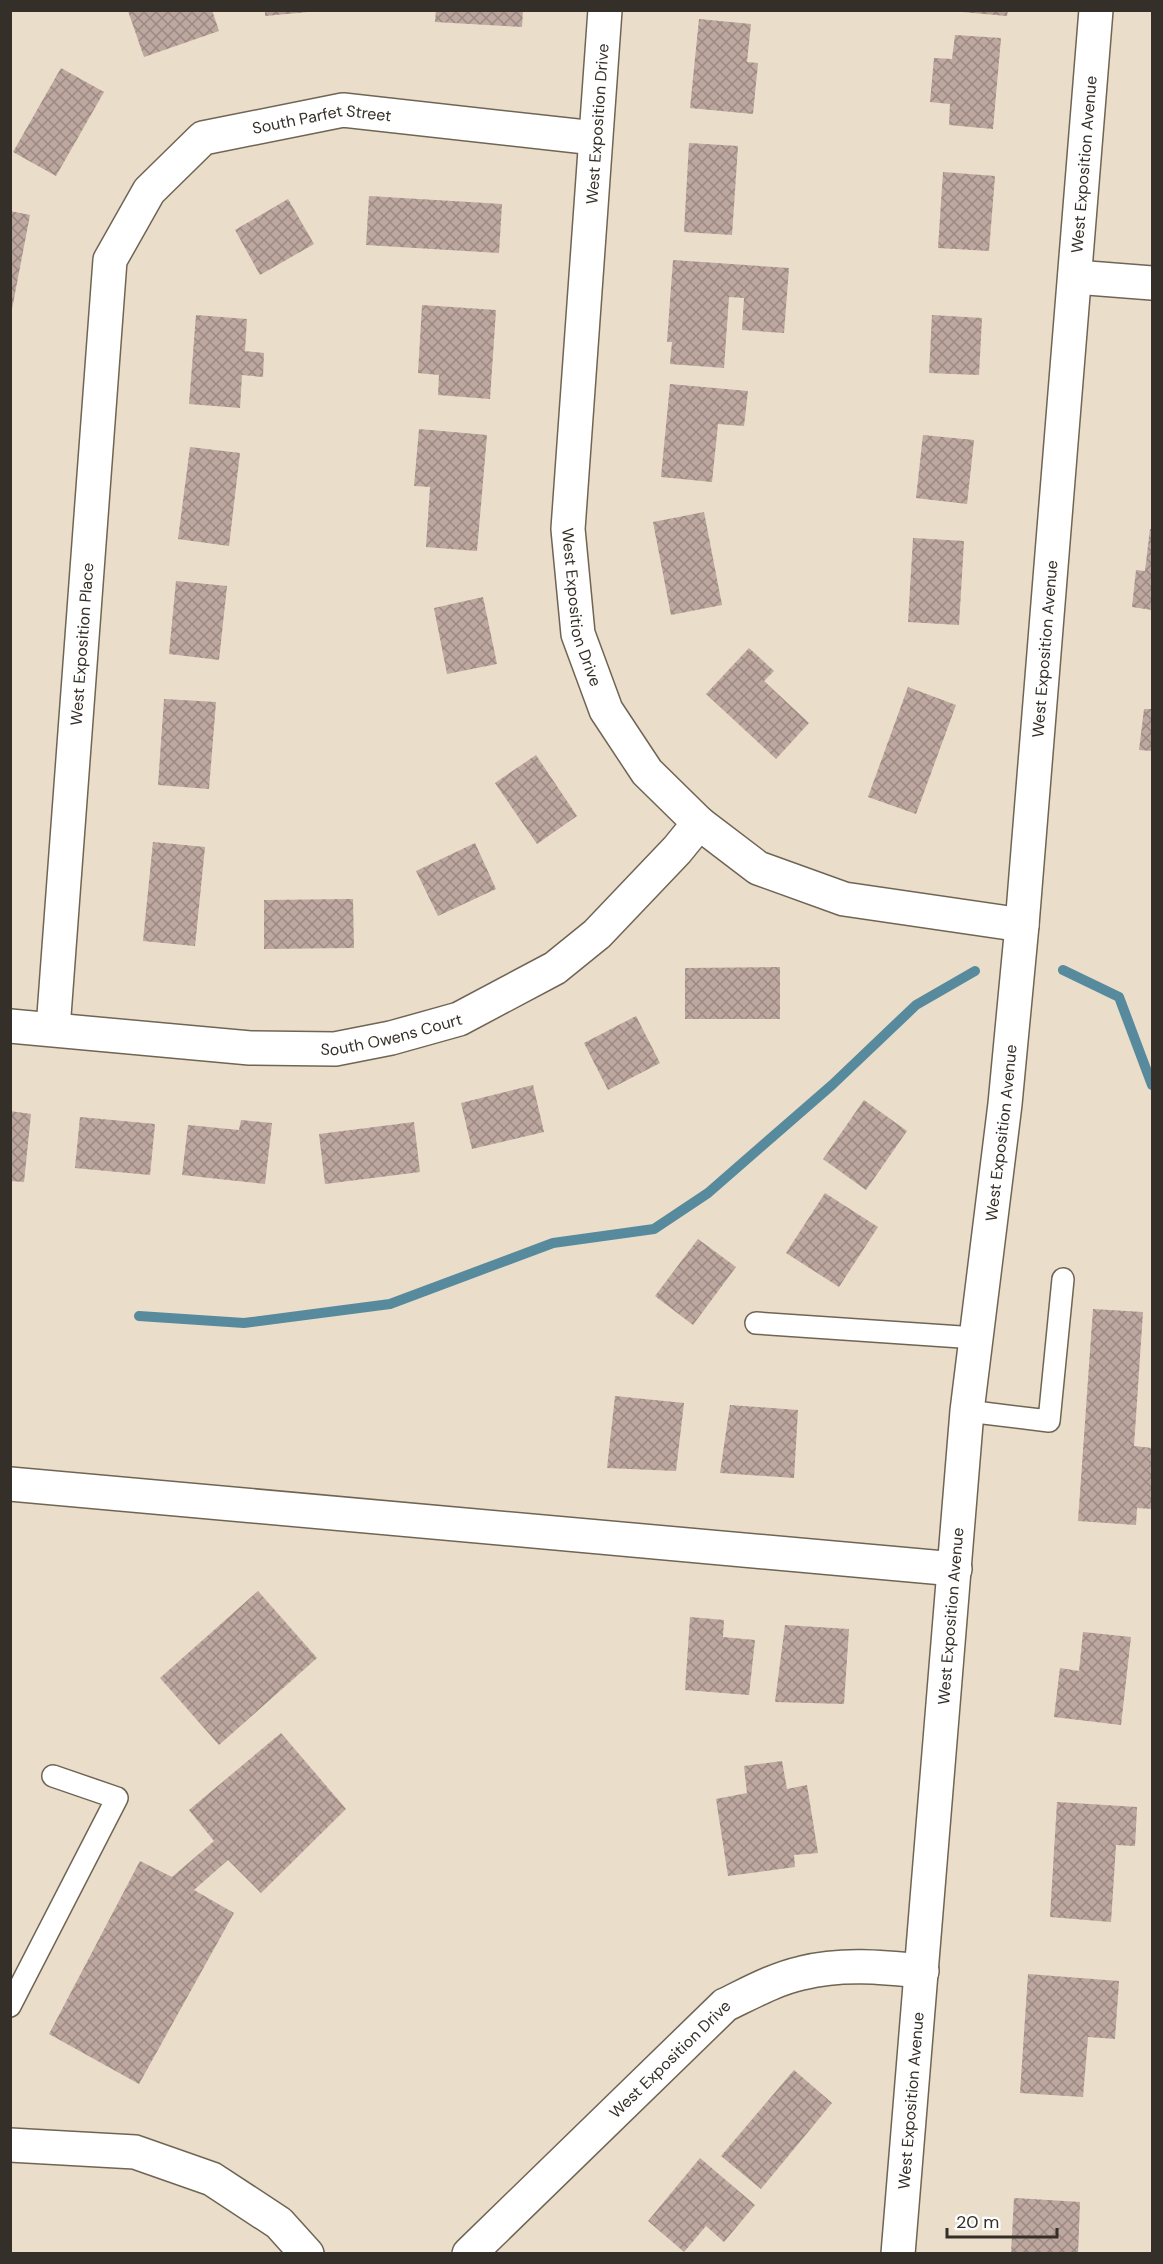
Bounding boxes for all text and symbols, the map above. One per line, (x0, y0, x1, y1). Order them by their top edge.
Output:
street label: West Exposition Drive (581, 43, 614, 205)
street label: West Exposition Avenue (1066, 75, 1102, 254)
street label: South Parfet Street (250, 100, 393, 139)
street label: West Exposition Drive (557, 527, 606, 689)
street label: West Exposition Avenue (1027, 559, 1062, 738)
street label: West Exposition Place (66, 562, 99, 726)
street label: South Owens Court (320, 1009, 465, 1060)
street label: West Exposition Avenue (981, 1044, 1022, 1223)
street label: West Exposition Avenue (933, 1527, 968, 1706)
street label: West Exposition Drive (605, 1995, 735, 2123)
street label: West Exposition Avenue (893, 2011, 929, 2190)
scale bar (947, 2201, 1056, 2239)
text: 20 m (956, 2210, 999, 2234)

